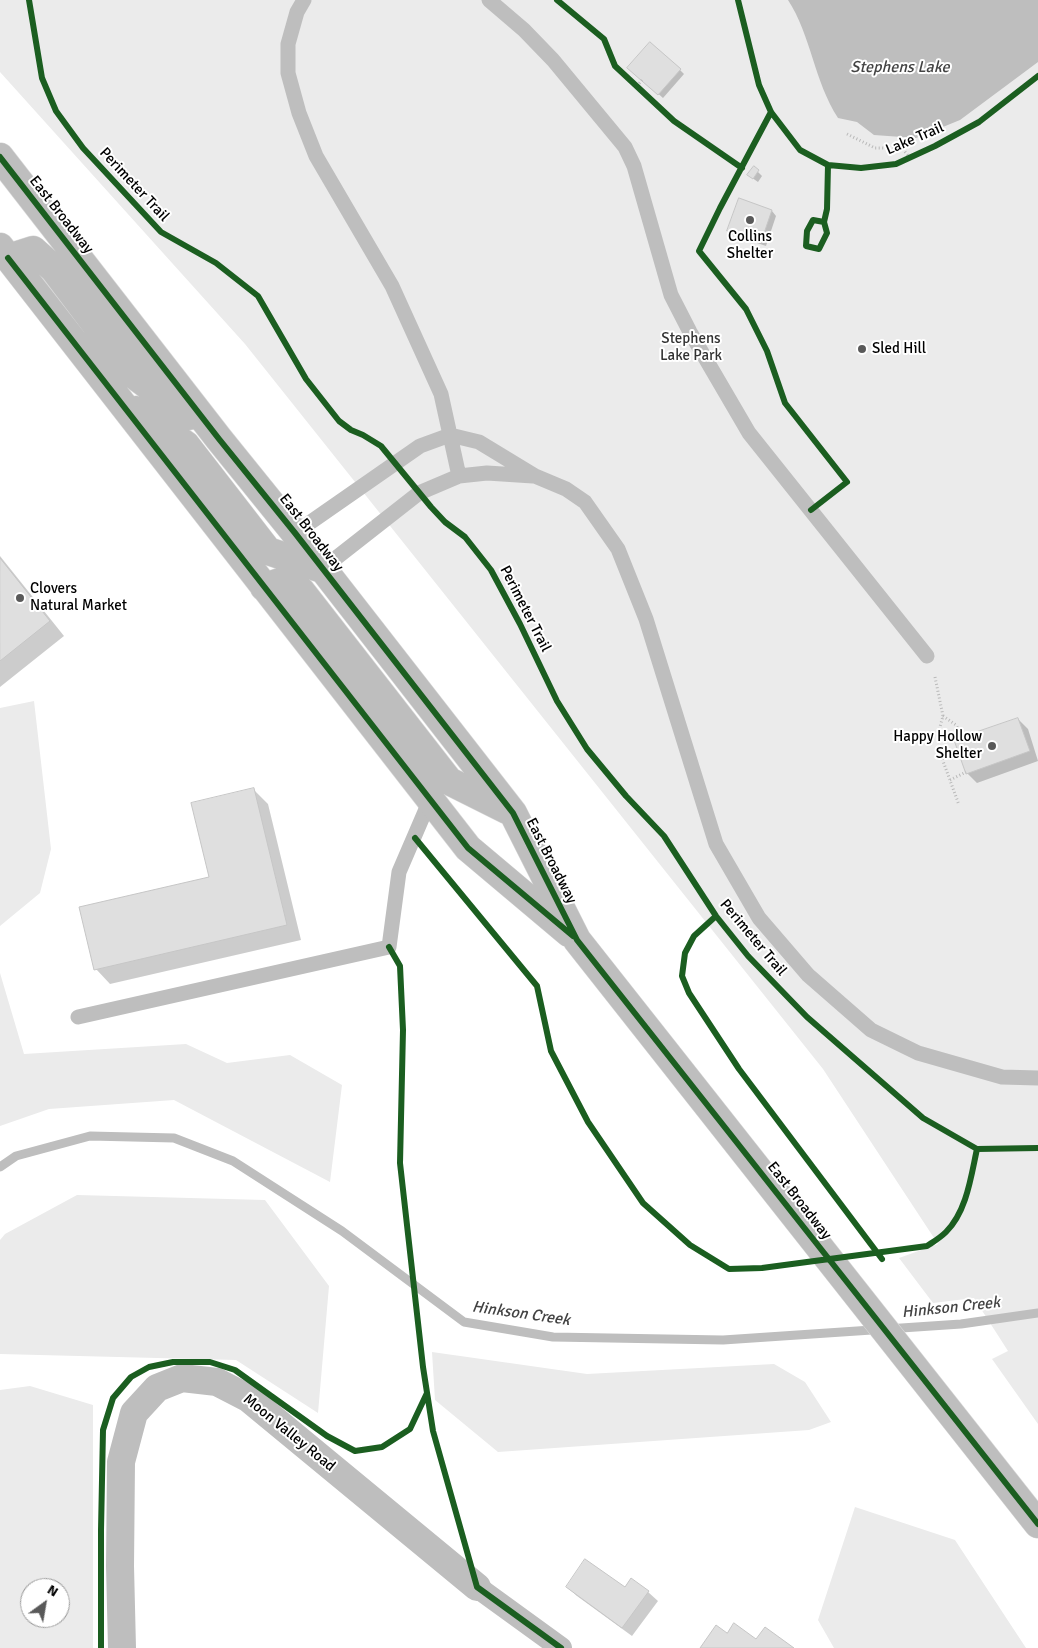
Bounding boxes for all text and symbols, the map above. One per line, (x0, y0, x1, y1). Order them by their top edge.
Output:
water label: Stephens Lake (851, 58, 949, 78)
street label: Lake Trail (883, 119, 947, 159)
street label: Perimeter Trail (95, 144, 173, 226)
street label: East Broadway (25, 173, 97, 257)
marker: Collins Shelter (744, 214, 756, 226)
place label: Collins Shelter (727, 228, 773, 263)
park label: Stephens Lake Park (660, 330, 722, 365)
place label: Sled Hill (872, 340, 926, 358)
marker: Sled Hill (856, 343, 868, 355)
street label: East Broadway (275, 491, 347, 575)
street label: Perimeter Trail (496, 563, 554, 655)
place label: Clovers Natural Market (30, 580, 127, 615)
marker: Clovers Natural Market (14, 592, 26, 604)
place label: Happy Hollow Shelter (893, 728, 982, 763)
marker: Happy Hollow Shelter (986, 740, 998, 752)
street label: East Broadway (522, 815, 580, 907)
street label: Perimeter Trail (716, 896, 790, 980)
street label: East Broadway (763, 1159, 835, 1243)
water label: Hinkson Creek (901, 1293, 1001, 1323)
water label: Hinkson Creek (471, 1298, 571, 1330)
street label: Moon Valley Road (239, 1390, 339, 1476)
north arrow (20, 1578, 70, 1628)
text: N (44, 1581, 61, 1600)

